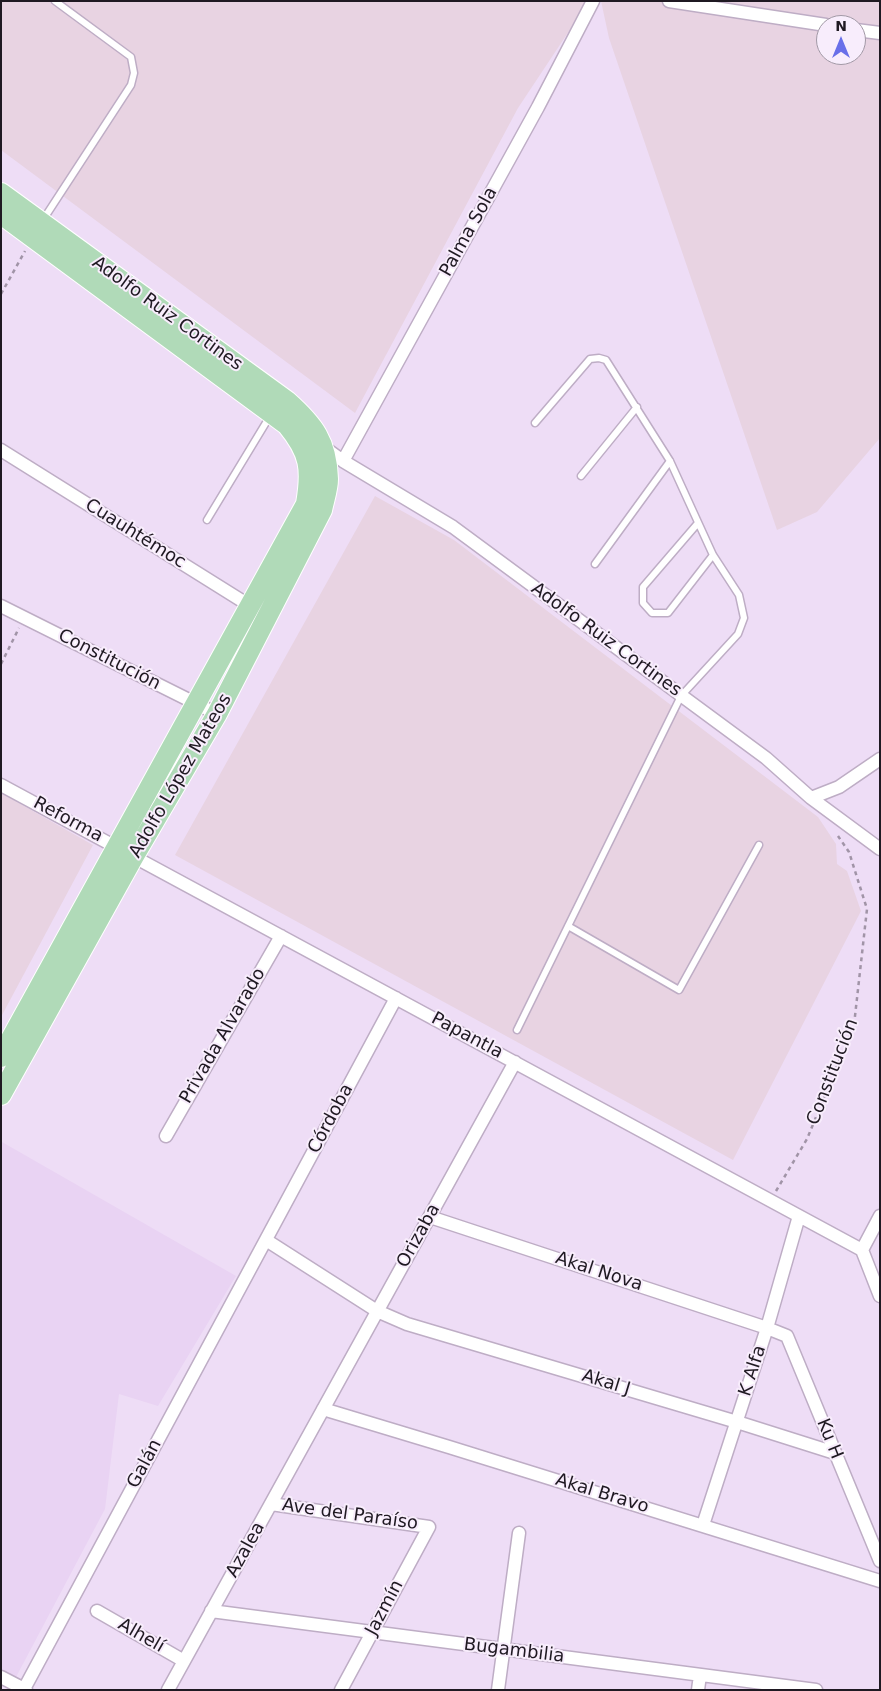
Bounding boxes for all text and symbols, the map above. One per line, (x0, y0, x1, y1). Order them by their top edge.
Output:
north arrow (816, 15, 866, 65)
text: N (835, 18, 847, 34)
street label: Palma Sola (436, 184, 502, 280)
street label: Adolfo Ruiz Cortines (88, 252, 246, 376)
street label: Cuauhtémoc (81, 495, 189, 573)
street label: Adolfo Ruiz Cortines (527, 578, 685, 702)
street label: Constitución (54, 625, 164, 695)
street label: Adolfo López Mateos (125, 690, 237, 862)
street label: Reforma (29, 793, 107, 847)
street label: Privada Alvarado (175, 964, 271, 1108)
street label: Papantla (427, 1008, 507, 1064)
street label: Constitución (803, 1016, 863, 1128)
street label: Córdoba (304, 1081, 358, 1157)
street label: Orizaba (393, 1200, 445, 1272)
street label: Akal Nova (553, 1248, 645, 1296)
street label: K Alfa (735, 1343, 771, 1399)
street label: Akal J (579, 1365, 633, 1401)
street label: Ku H (811, 1416, 847, 1462)
street label: Galán (123, 1436, 167, 1492)
street label: Akal Bravo (553, 1470, 651, 1518)
street label: Ave del Paraíso (281, 1495, 419, 1535)
street label: Azalea (222, 1519, 270, 1581)
street label: Jazmín (361, 1577, 409, 1639)
street label: Alhelí (114, 1614, 168, 1658)
street label: Bugambilia (462, 1634, 566, 1668)

